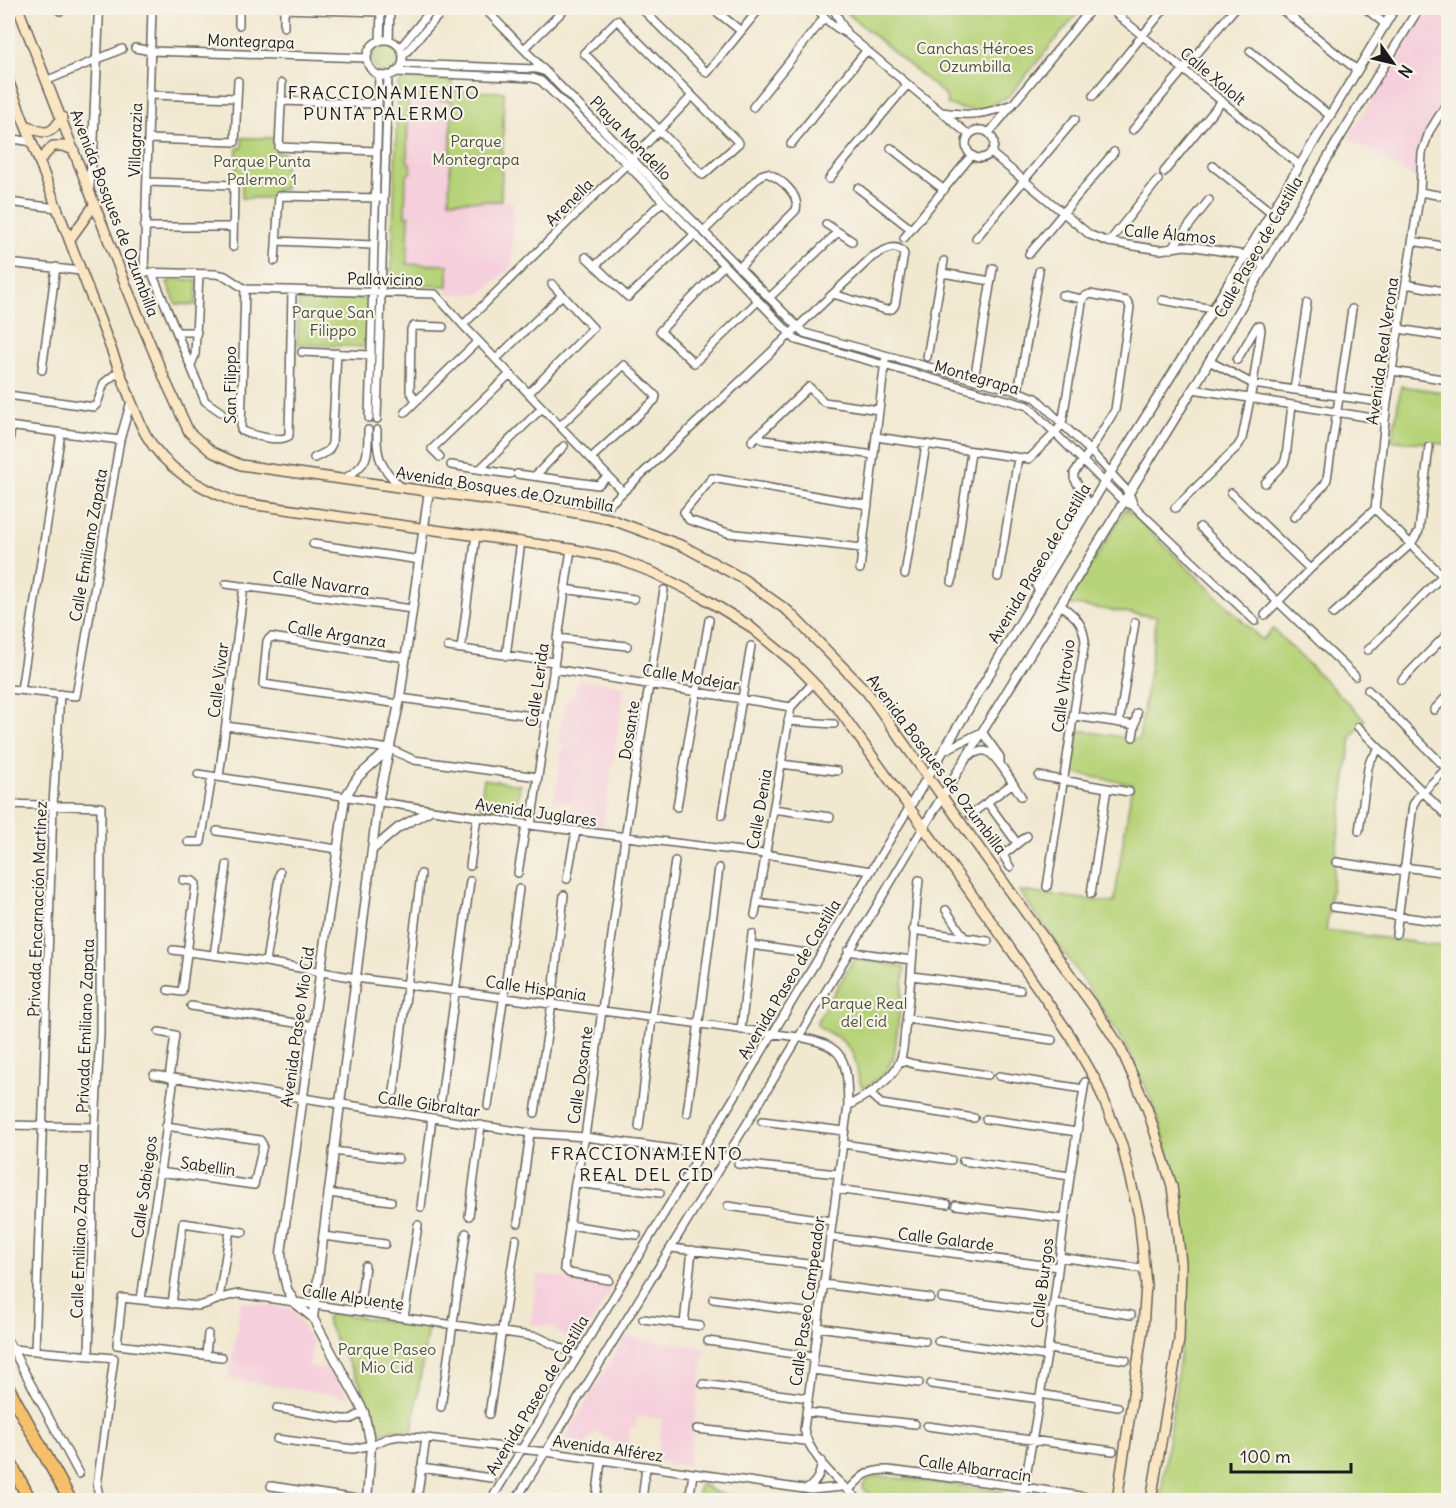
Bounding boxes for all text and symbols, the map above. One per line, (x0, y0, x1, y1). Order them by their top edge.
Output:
street label: Montegrapa (207, 29, 295, 53)
north arrow (1363, 33, 1423, 93)
park label: Canchas Héroes Ozumbilla (916, 38, 1034, 76)
street label: Calle Xololt (1176, 43, 1250, 110)
text: N (1394, 61, 1417, 82)
district label: FRACCIONAMIENTO PUNTA PALERMO (288, 81, 480, 125)
street label: Playa Mondello (586, 92, 676, 184)
street label: Villagrazia (124, 102, 146, 178)
street label: Avenida Bosques de Ozumbilla (66, 107, 164, 319)
park label: Parque Montegrapa (432, 131, 520, 169)
park label: Parque Punta Palermo 1 (213, 151, 311, 189)
street label: Calle Paseo de Castilla (1209, 173, 1307, 321)
street label: Arenella (541, 174, 597, 230)
street label: Calle Álamos (1123, 220, 1217, 248)
street label: Pallavicino (347, 268, 423, 290)
street label: Avenida Real Verona (1362, 276, 1402, 426)
park label: Parque San Filippo (292, 302, 374, 340)
street label: San Filippo (220, 346, 240, 424)
street label: Montegrapa (932, 355, 1022, 399)
street label: Avenida Bosques de Ozumbilla (395, 462, 615, 516)
street label: Calle Emiliano Zapata (65, 467, 111, 623)
street label: Avenida Paseo de Castilla (983, 480, 1095, 646)
street label: Calle Navarra (271, 566, 371, 600)
street label: Calle Arganza (286, 616, 388, 652)
street label: Calle Vitrovio (1047, 638, 1079, 734)
street label: Calle Vivar (203, 641, 233, 719)
street label: Calle Lerida (521, 642, 553, 728)
street label: Calle Modejar (641, 659, 742, 695)
street label: Avenida Bosques de Ozumbilla (863, 670, 1011, 858)
street label: Dosante (614, 699, 644, 761)
street label: Calle Denia (742, 767, 776, 851)
street label: Avenida Juglares (474, 794, 598, 830)
street label: Privada Encarnación Martínez (23, 800, 51, 1017)
street label: Avenida Paseo de Castilla (733, 896, 845, 1062)
street label: Privada Emiliano Zapata (72, 938, 98, 1114)
street label: Avenida Paseo Mio Cid (276, 946, 318, 1108)
street label: Calle Hispania (484, 971, 588, 1005)
park label: Parque Real del cid (821, 993, 907, 1031)
street label: Calle Dosante (563, 1025, 597, 1125)
street label: Calle Gibraltar (376, 1087, 482, 1121)
street label: Calle Sabiegos (127, 1134, 161, 1240)
district label: FRACCIONAMIENTO REAL DEL CID (551, 1142, 743, 1186)
street label: Sabellin (179, 1152, 237, 1180)
street label: Calle Emiliano Zapata (66, 1163, 92, 1319)
street label: Calle Paseo Campeador (785, 1214, 829, 1387)
street label: Calle Galarde (897, 1223, 995, 1255)
street label: Calle Burgos (1027, 1237, 1057, 1329)
street label: Calle Alpuente (301, 1280, 405, 1314)
street label: Avenida Paseo de Castilla (481, 1312, 593, 1478)
park label: Parque Paseo Mio Cid (338, 1339, 436, 1377)
street label: Avenida Alférez (551, 1430, 665, 1466)
scale bar (1231, 1436, 1351, 1474)
text: 100 m (1240, 1445, 1291, 1468)
street label: Calle Albarracín (917, 1450, 1033, 1486)

